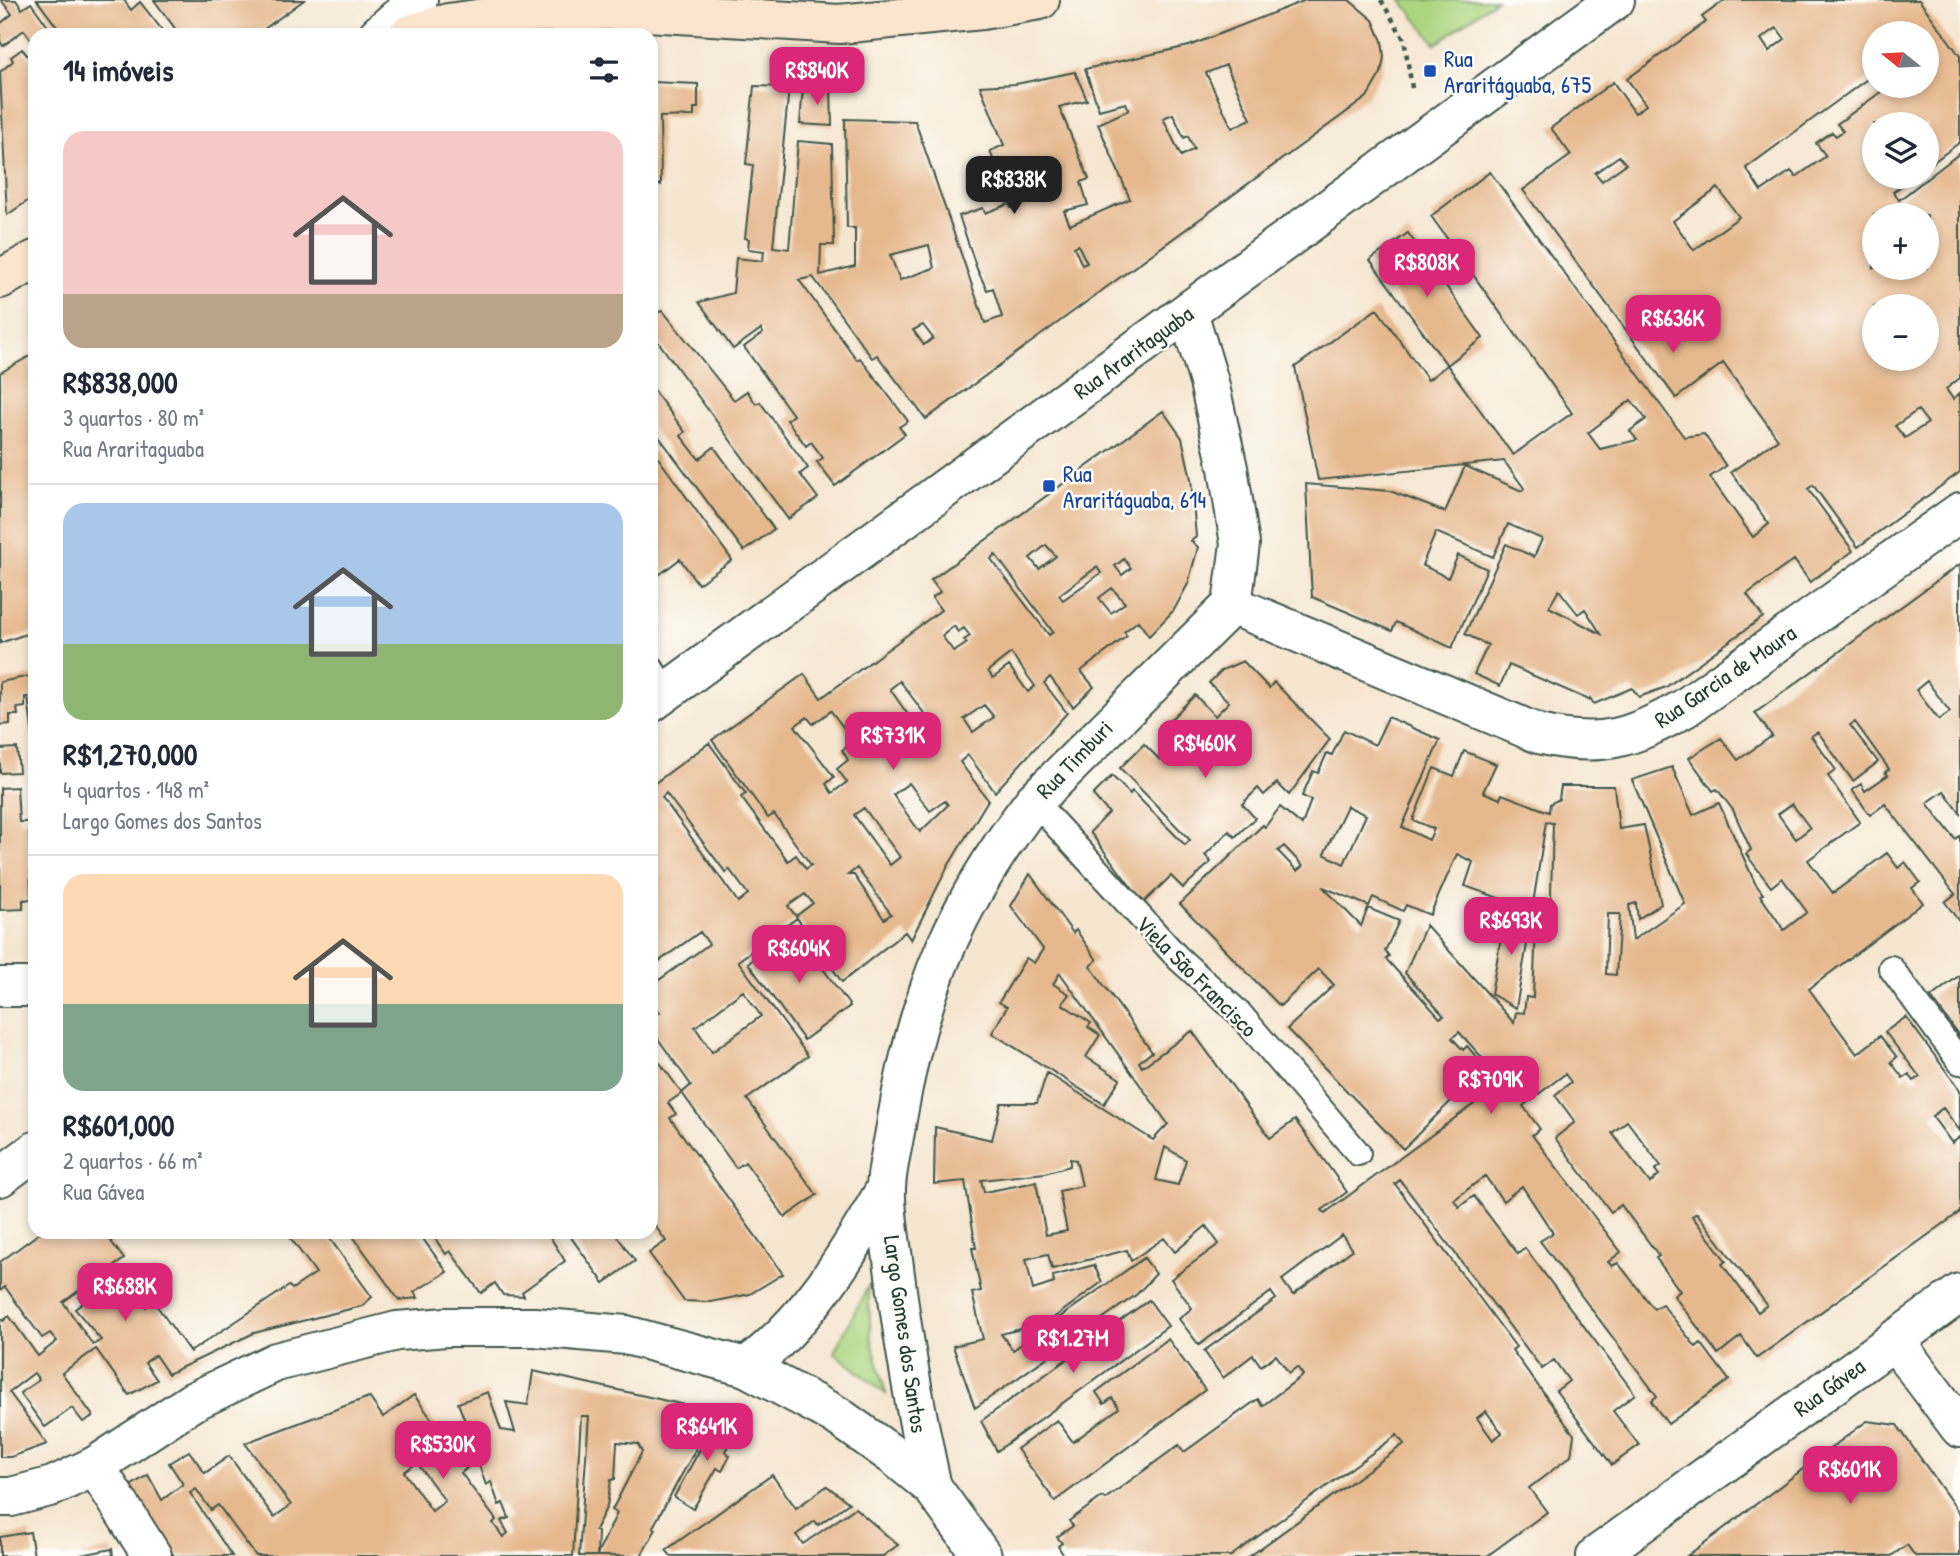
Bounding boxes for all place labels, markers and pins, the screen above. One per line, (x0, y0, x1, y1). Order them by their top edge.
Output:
place label: Rua Araritáguaba, 675 (1444, 43, 1591, 100)
pin: R$840K (760, 48, 874, 107)
marker: Rua Araritáguaba, 675 (1422, 63, 1438, 79)
pin: R$838K (957, 156, 1071, 216)
pin: R$808K (1370, 240, 1484, 299)
pin: R$636K (1616, 296, 1730, 355)
place label: Rua Araritáguaba, 614 (1063, 458, 1206, 515)
marker: Rua Araritáguaba, 614 (1041, 478, 1057, 494)
pin: R$731K (836, 712, 950, 772)
pin: R$460K (1148, 720, 1262, 780)
pin: R$693K (1454, 898, 1568, 957)
pin: R$604K (742, 926, 856, 985)
pin: R$709K (1434, 1056, 1548, 1116)
pin: R$688K (68, 1264, 182, 1323)
pin: R$1.27M (1008, 1316, 1138, 1375)
pin: R$641K (650, 1404, 764, 1463)
pin: R$530K (386, 1422, 500, 1481)
pin: R$601K (1793, 1446, 1907, 1506)

